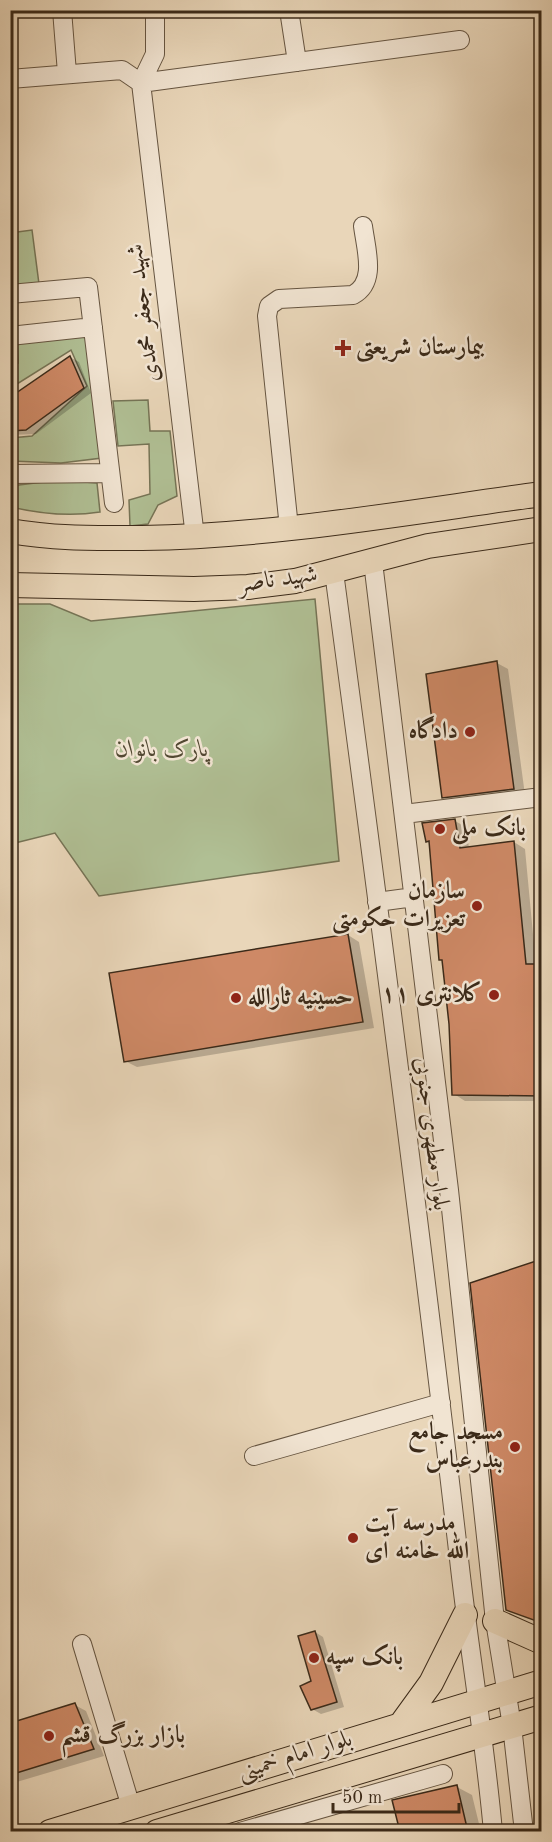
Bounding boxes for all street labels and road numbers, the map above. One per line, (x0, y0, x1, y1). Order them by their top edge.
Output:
street label: شهید جعفر محمدی (124, 242, 165, 383)
street label: شهید ناصر (234, 563, 319, 600)
street label: بلوار مطهری جنوبی (407, 1056, 452, 1213)
street label: بلوار امام خمینی (235, 1727, 357, 1791)

